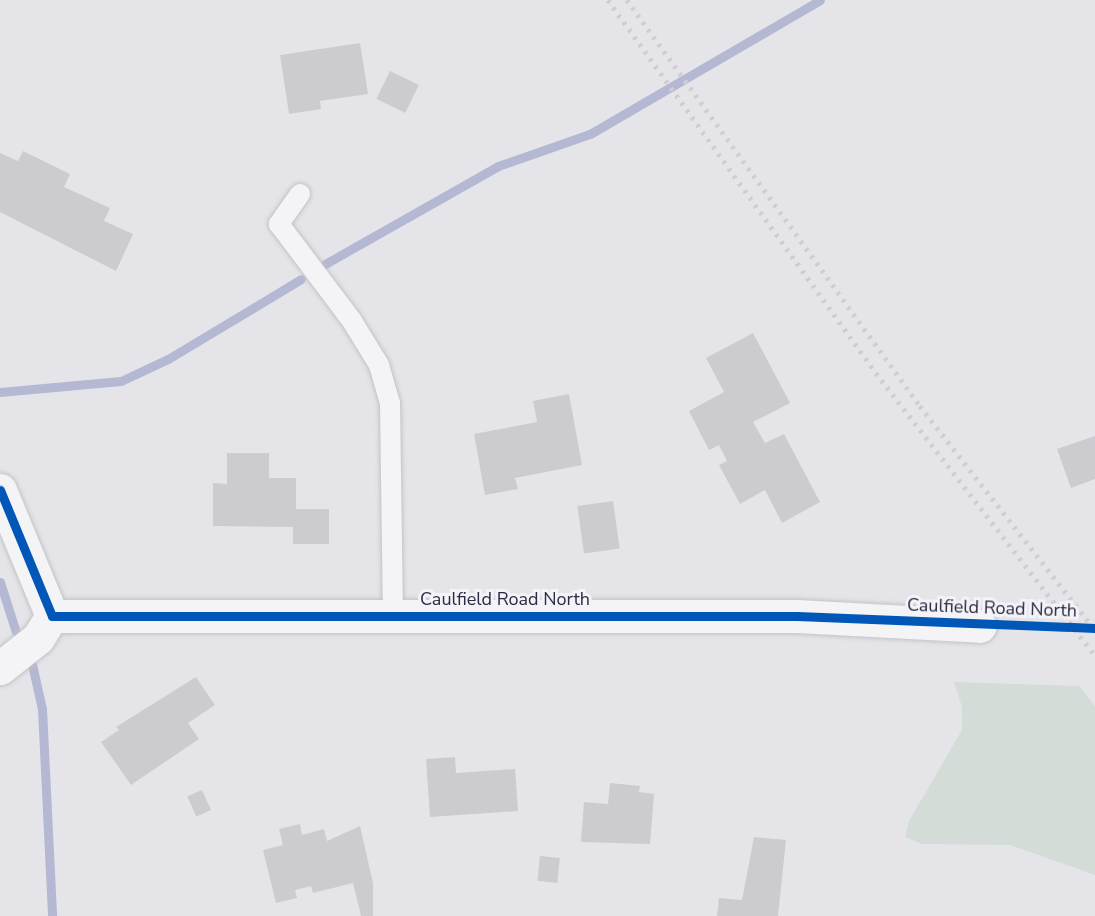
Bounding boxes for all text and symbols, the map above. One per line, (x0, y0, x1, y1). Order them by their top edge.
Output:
street label: Caulfield Road North (420, 588, 590, 610)
street label: Caulfield Road North (907, 594, 1077, 622)

